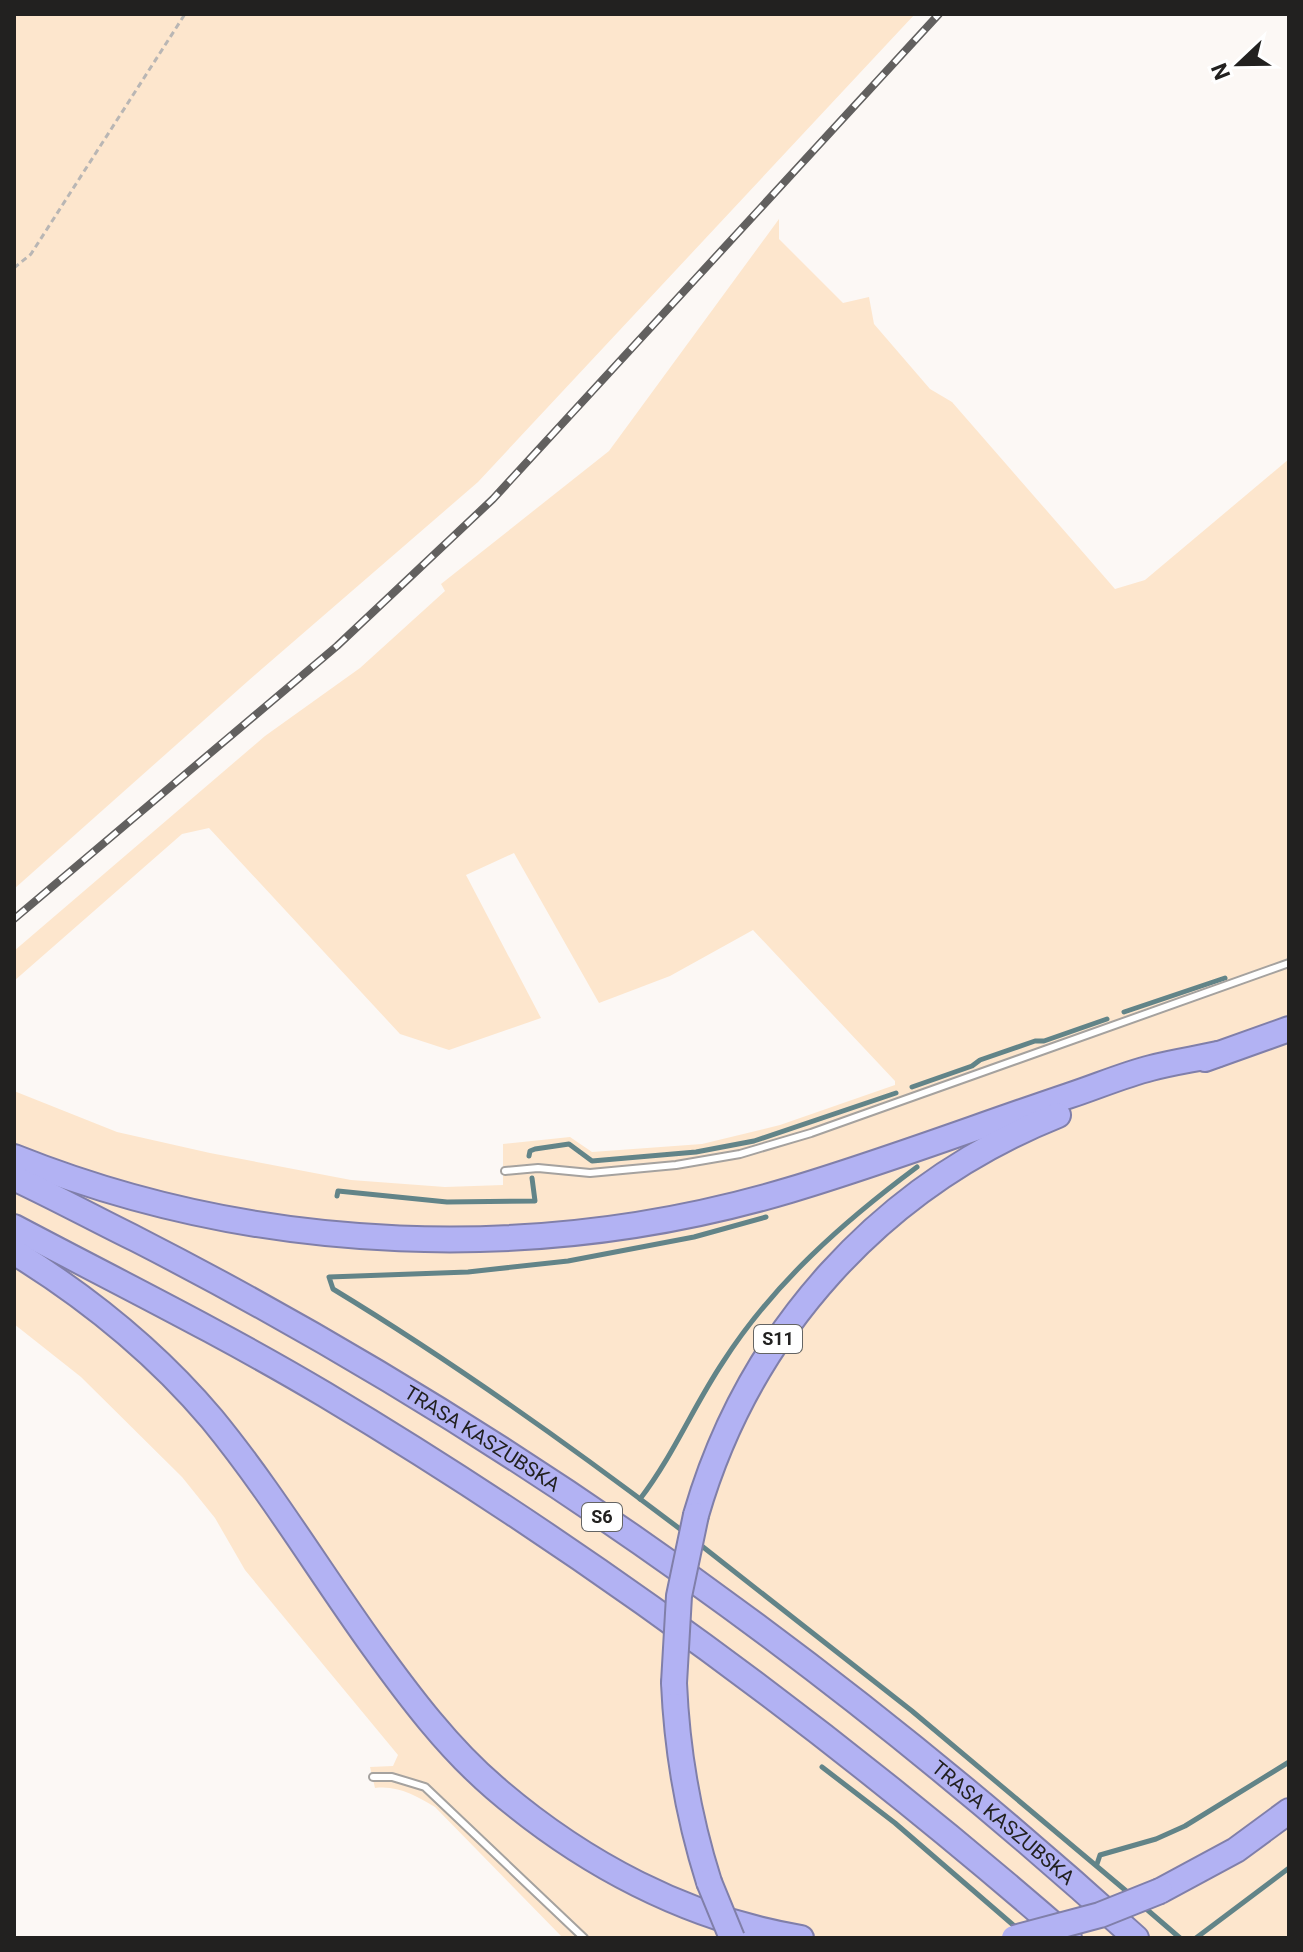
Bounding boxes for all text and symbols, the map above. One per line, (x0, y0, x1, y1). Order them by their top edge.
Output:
north arrow (1199, 24, 1279, 104)
text: N (1206, 59, 1235, 83)
road number: S11 (754, 1325, 802, 1353)
street label: TRASA KASZUBSKA (400, 1380, 565, 1497)
road number: S6 (582, 1503, 622, 1531)
street label: TRASA KASZUBSKA (927, 1755, 1080, 1890)

